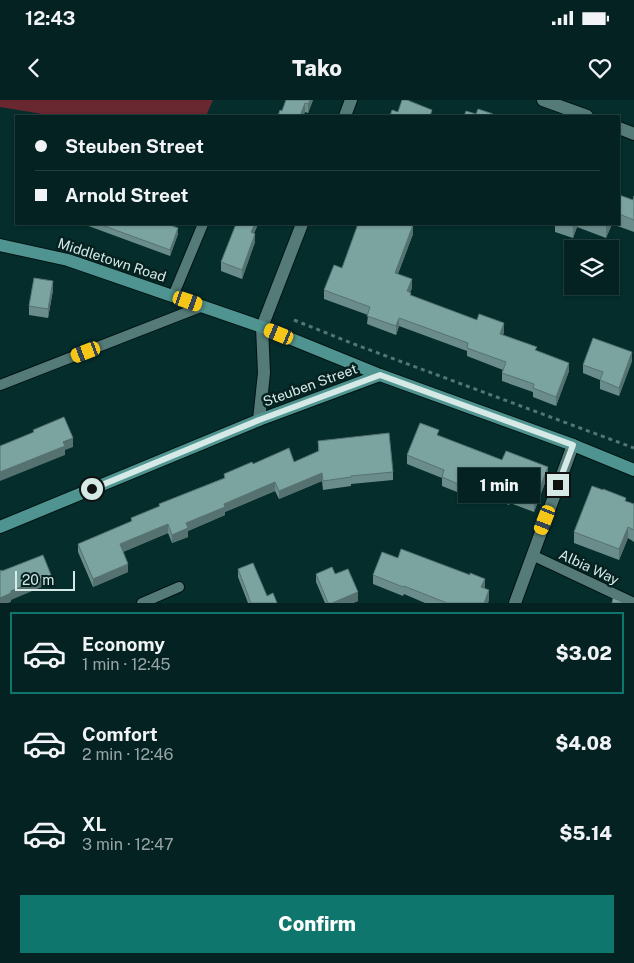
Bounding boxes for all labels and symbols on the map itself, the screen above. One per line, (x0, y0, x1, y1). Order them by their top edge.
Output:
street label: Middletown Road (56, 235, 168, 285)
car (171, 289, 204, 313)
car (262, 321, 295, 347)
car (69, 340, 102, 364)
street label: Steuben Street (261, 361, 359, 409)
callout: 1 min (458, 468, 540, 502)
route end (547, 474, 569, 496)
route start (81, 478, 103, 500)
car (532, 503, 557, 537)
street label: Albia Way (556, 546, 622, 588)
scale bar (15, 568, 75, 591)

